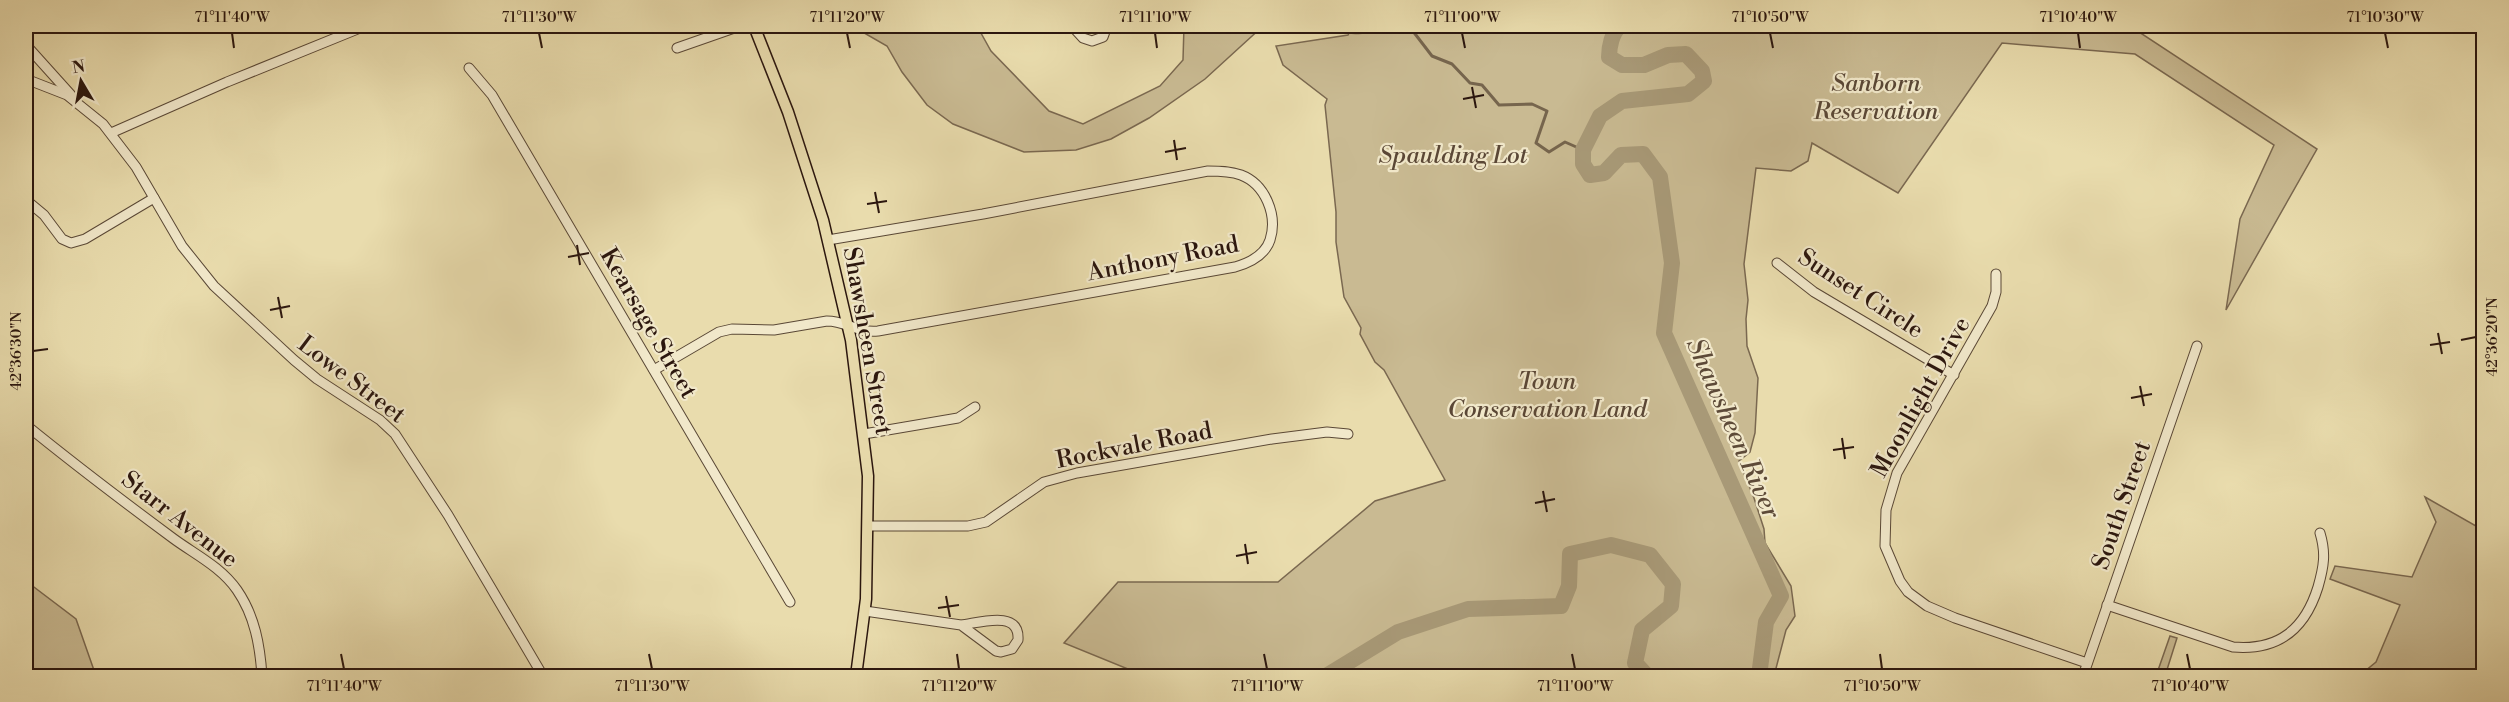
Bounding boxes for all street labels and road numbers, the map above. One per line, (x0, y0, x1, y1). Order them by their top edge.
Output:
street label: Anthony Road (1084, 230, 1242, 289)
street label: Sunset Circle (1792, 242, 1929, 345)
street label: Kearsage Street (593, 243, 704, 405)
street label: Shawsheen Street (836, 245, 898, 438)
street label: Moonlight Drive (1864, 312, 1977, 483)
street label: Lowe Street (291, 329, 412, 430)
street label: Rockvale Road (1054, 416, 1215, 476)
street label: South Street (2086, 437, 2158, 574)
street label: Starr Avenue (115, 465, 244, 575)

